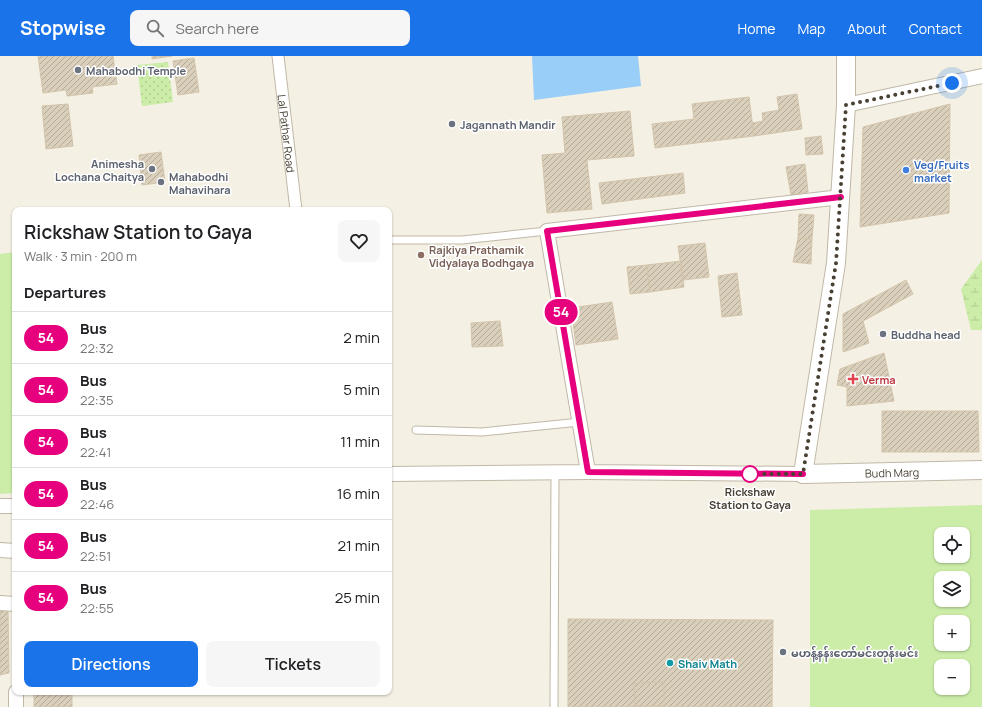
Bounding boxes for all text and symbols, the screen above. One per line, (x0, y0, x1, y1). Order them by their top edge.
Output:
search box (130, 10, 410, 46)
text: Stopwise (20, 15, 106, 41)
icon: search (144, 17, 166, 39)
text: Search here (176, 18, 259, 39)
text: Home (738, 19, 775, 38)
text: Map (797, 19, 825, 38)
text: About (847, 19, 887, 38)
text: Contact (909, 19, 962, 38)
place label: Mahabodhi Temple (86, 63, 186, 78)
marker: Mahabodhi Temple (73, 65, 83, 75)
your location (942, 73, 962, 93)
street label: Lal Pathar Road (275, 94, 299, 173)
place label: Jagannath Mandir (460, 117, 556, 132)
marker: Jagannath Mandir (447, 119, 457, 129)
place label: Animesha Lochana Chaitya (55, 156, 144, 184)
place label: Veg/Fruits market (914, 157, 969, 185)
marker: Animesha Lochana Chaitya (147, 164, 157, 174)
marker: Veg/Fruits market (901, 165, 911, 175)
place label: Mahabodhi Mahavihara (169, 169, 231, 197)
marker: Mahabodhi Mahavihara (156, 177, 166, 187)
text: Rickshaw Station to Gaya (24, 219, 252, 245)
button: heart (338, 220, 380, 262)
place label: Rajkiya Prathamik Vidyalaya Bodhgaya (429, 242, 534, 270)
text: Walk · 3 min · 200 m (24, 247, 137, 265)
marker: Rajkiya Prathamik Vidyalaya Bodhgaya (416, 250, 426, 260)
text: Departures (24, 282, 106, 303)
line badge: 54 (543, 299, 579, 325)
text: 54 (553, 302, 569, 321)
text: Bus (80, 318, 107, 339)
text: 2 min (343, 327, 380, 348)
place label: Buddha head (891, 327, 961, 342)
text: 54 (38, 328, 54, 347)
marker: Buddha head (878, 329, 888, 339)
text: 22:32 (80, 339, 113, 357)
text: Bus (80, 370, 107, 391)
place label: Verma (862, 372, 896, 387)
marker: Verma (847, 373, 859, 385)
text: 5 min (343, 379, 380, 400)
text: 54 (38, 380, 54, 399)
text: 22:35 (80, 391, 113, 409)
text: Bus (80, 422, 107, 443)
text: 11 min (340, 431, 380, 452)
text: 54 (38, 432, 54, 451)
text: 22:41 (80, 443, 111, 461)
street label: Budh Marg (865, 464, 919, 480)
marker: Rickshaw Station to Gaya (741, 465, 759, 483)
text: Bus (80, 474, 107, 495)
text: 16 min (337, 483, 380, 504)
text: 54 (38, 484, 54, 503)
place label: Rickshaw Station to Gaya (709, 484, 791, 512)
text: 22:46 (80, 495, 114, 513)
text: Bus (80, 526, 107, 547)
map controls (934, 527, 970, 695)
button: locate (934, 527, 970, 563)
text: 21 min (337, 535, 380, 556)
text: 54 (38, 536, 54, 555)
text: 22:51 (80, 547, 111, 565)
button: layers (934, 571, 970, 607)
text: Bus (80, 578, 107, 599)
text: 25 min (335, 587, 380, 608)
text: 54 (38, 588, 54, 607)
text: 22:55 (80, 599, 114, 617)
button: + (934, 615, 970, 651)
button: Directions (24, 641, 198, 687)
button: Tickets (206, 641, 380, 687)
place label: မဟန့်နန်းတော်မင်းတုန်းမင်း (791, 645, 918, 663)
marker: မဟန့်နန်းတော်မင်းတုန်းမင်း (778, 647, 788, 657)
place label: Shaiv Math (678, 656, 737, 671)
marker: Shaiv Math (665, 658, 675, 668)
button: − (934, 659, 970, 695)

